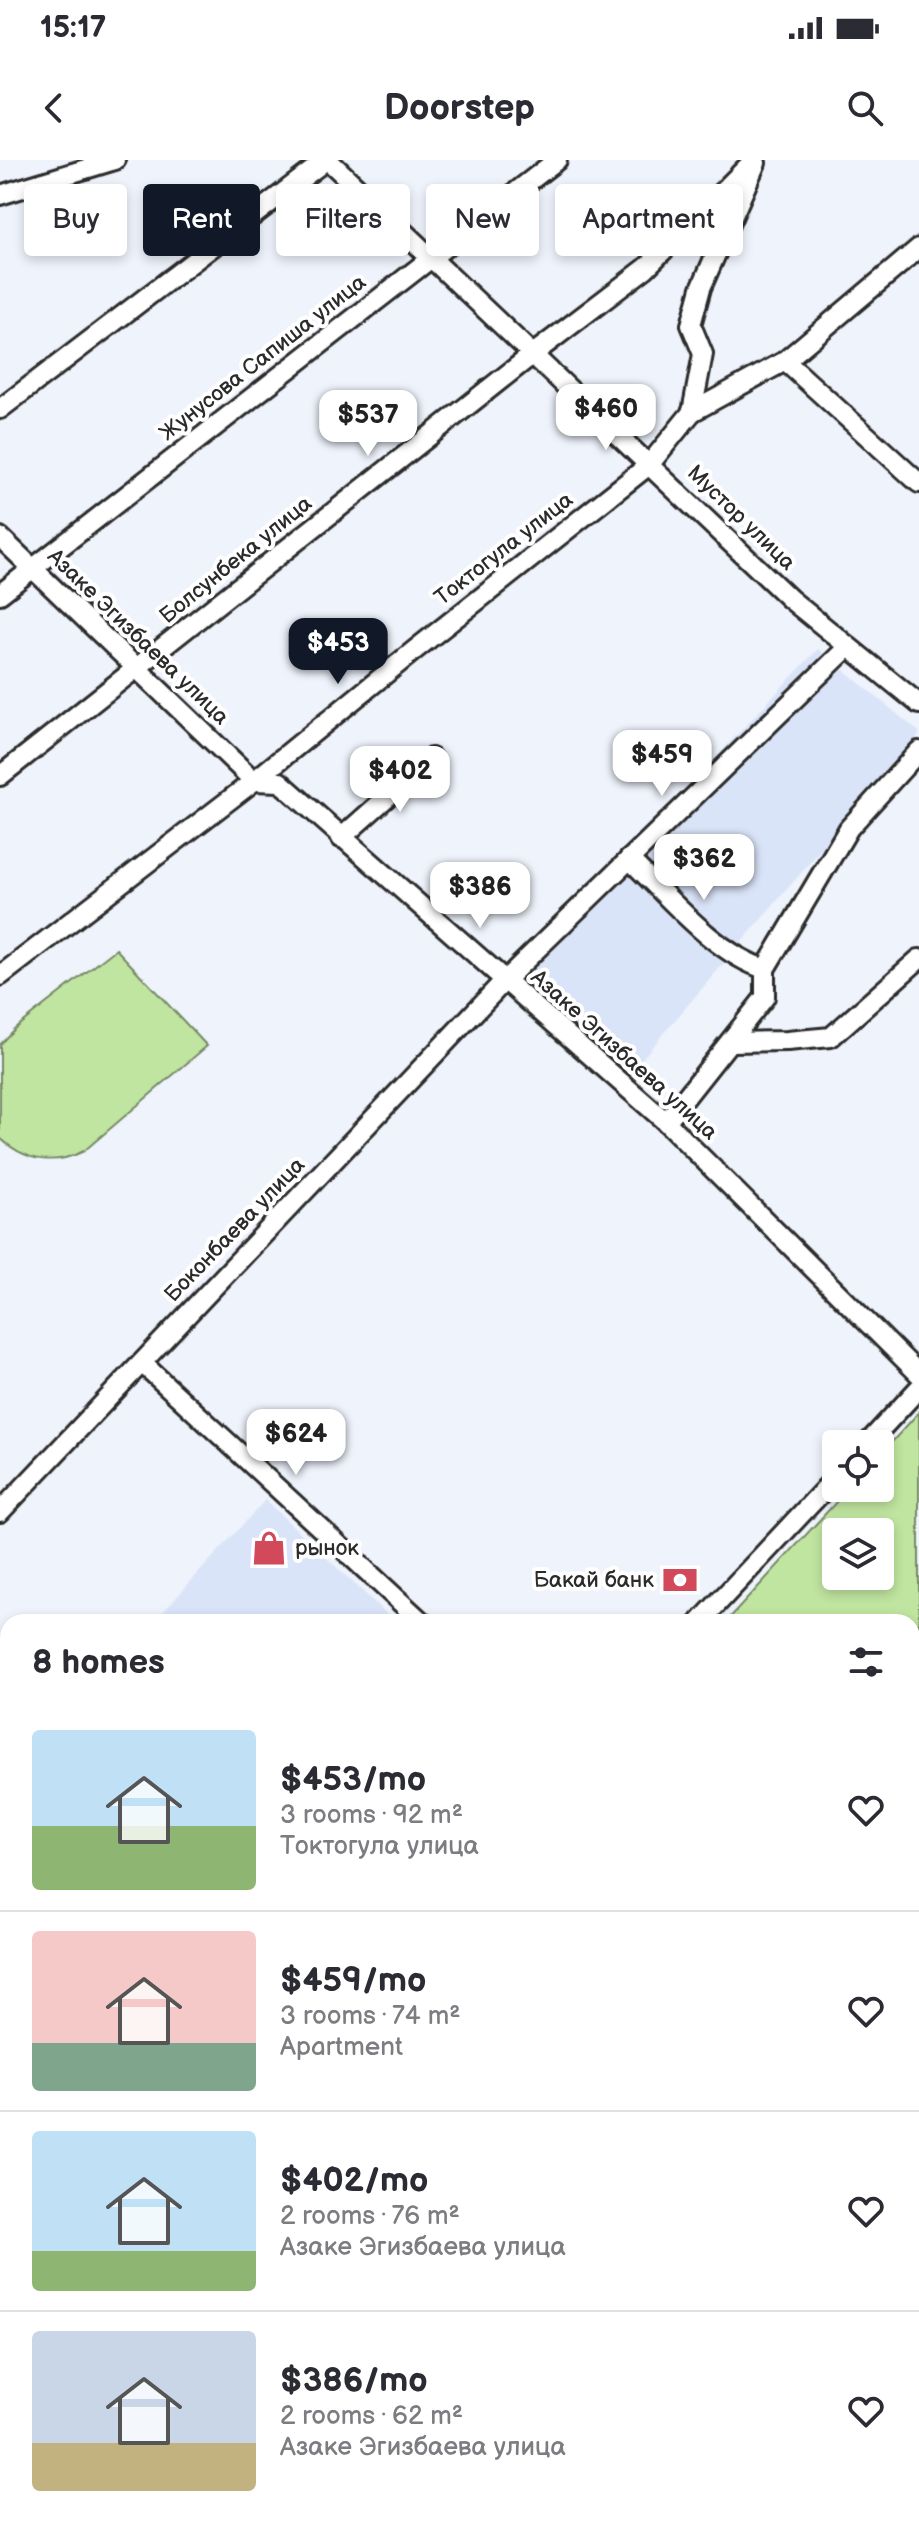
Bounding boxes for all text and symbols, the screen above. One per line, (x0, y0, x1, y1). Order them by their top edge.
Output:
text: 15:17 (40, 10, 106, 46)
icon: back (32, 86, 76, 130)
icon: search (843, 86, 887, 130)
text: Doorstep (384, 87, 535, 130)
chip: Buy (24, 184, 127, 256)
chip: Rent (143, 184, 260, 256)
chip: Filters (276, 184, 410, 256)
chip: New (426, 184, 539, 256)
chip: Apartment (555, 184, 743, 256)
street label: Жунусова Сапиша улица (154, 269, 372, 447)
pin: $460 (559, 384, 653, 452)
pin: $537 (321, 390, 415, 458)
text: $460 (574, 394, 638, 425)
text: $537 (337, 400, 399, 431)
street label: Мустор улица (681, 460, 801, 576)
street label: Токтогула улица (429, 487, 579, 611)
street label: Болсунбека улица (155, 490, 317, 630)
street label: Азаке Эгизбаева улица (41, 543, 234, 731)
pin: $453 (291, 618, 385, 686)
text: $453 (307, 628, 369, 659)
pin: $459 (615, 730, 709, 798)
text: $459 (631, 740, 693, 771)
pin: $402 (353, 746, 447, 814)
text: $402 (368, 756, 432, 787)
pin: $362 (657, 834, 751, 902)
text: $362 (672, 844, 736, 875)
pin: $386 (433, 862, 527, 930)
text: $386 (448, 872, 512, 903)
street label: Азаке Эгизбаева улица (524, 963, 723, 1146)
street label: Боконбаева улица (159, 1152, 311, 1308)
pin: $624 (249, 1409, 343, 1477)
text: $624 (265, 1419, 327, 1450)
map controls (822, 1430, 894, 1590)
button: locate (822, 1430, 894, 1502)
button: layers (822, 1518, 894, 1590)
shop icon: рынок (250, 1529, 288, 1567)
place label: рынок (295, 1535, 359, 1562)
bank icon: Бакай банк (661, 1561, 699, 1599)
place label: Бакай банк (534, 1567, 654, 1594)
icon: filters (844, 1640, 888, 1684)
text: 8 homes (32, 1642, 165, 1683)
text: $453/mo (280, 1759, 426, 1800)
icon: home (96, 1762, 192, 1858)
icon: heart (844, 1788, 888, 1832)
text: 3 rooms · 92 m² (280, 1800, 463, 1831)
text: Токтогула улица (280, 1831, 479, 1862)
text: $459/mo (280, 1960, 426, 2001)
icon: home (96, 1963, 192, 2059)
icon: heart (844, 1989, 888, 2033)
text: 3 rooms · 74 m² (280, 2001, 460, 2032)
text: Apartment (280, 2032, 403, 2063)
text: $402/mo (280, 2160, 428, 2201)
icon: home (96, 2163, 192, 2259)
icon: heart (844, 2189, 888, 2233)
text: 2 rooms · 76 m² (280, 2201, 460, 2232)
text: Азаке Эгизбаева улица (280, 2232, 566, 2263)
text: $386/mo (280, 2360, 428, 2401)
icon: home (96, 2363, 192, 2459)
icon: heart (844, 2389, 888, 2433)
text: 2 rooms · 62 m² (280, 2401, 463, 2432)
text: Азаке Эгизбаева улица (280, 2432, 566, 2463)

